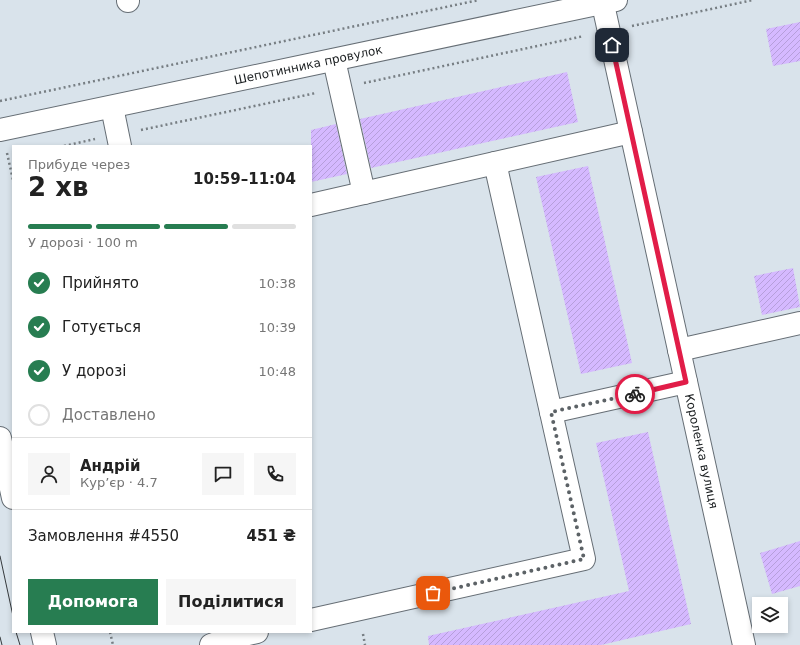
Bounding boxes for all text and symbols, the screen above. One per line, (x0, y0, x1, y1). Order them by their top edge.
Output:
pin (595, 28, 629, 62)
icon: home (601, 34, 623, 56)
street label: Шепотинника провулок (233, 42, 384, 87)
text: Прибуде через (28, 157, 130, 172)
text: 10:59–11:04 (193, 170, 296, 188)
text: 2 хв (28, 172, 88, 202)
text: У дорозі · 100 m (28, 235, 138, 250)
icon: check (28, 272, 50, 294)
text: Прийнято (62, 274, 139, 292)
text: 10:38 (259, 276, 296, 291)
icon: check (28, 316, 50, 338)
text: Готується (62, 318, 141, 336)
text: 10:39 (259, 320, 296, 335)
icon: check (28, 360, 50, 382)
text: У дорозі (62, 362, 126, 380)
text: 10:48 (259, 364, 296, 379)
courier (615, 374, 655, 414)
icon: bike (624, 383, 646, 405)
street label: Короленка вулиця (682, 392, 721, 510)
text: Доставлено (62, 406, 156, 424)
button: person (28, 453, 70, 495)
button: chat (202, 453, 244, 495)
button: phone (254, 453, 296, 495)
text: Андрій (80, 457, 140, 475)
text: Кур’єр · 4.7 (80, 475, 158, 490)
text: Замовлення #4550 (28, 527, 179, 545)
text: 451 ₴ (247, 527, 296, 545)
pin (416, 576, 450, 610)
button: Допомога (28, 579, 158, 625)
button: Поділитися (166, 579, 296, 625)
icon: bag (422, 582, 444, 604)
map controls (752, 597, 788, 633)
button: layers (752, 597, 788, 633)

